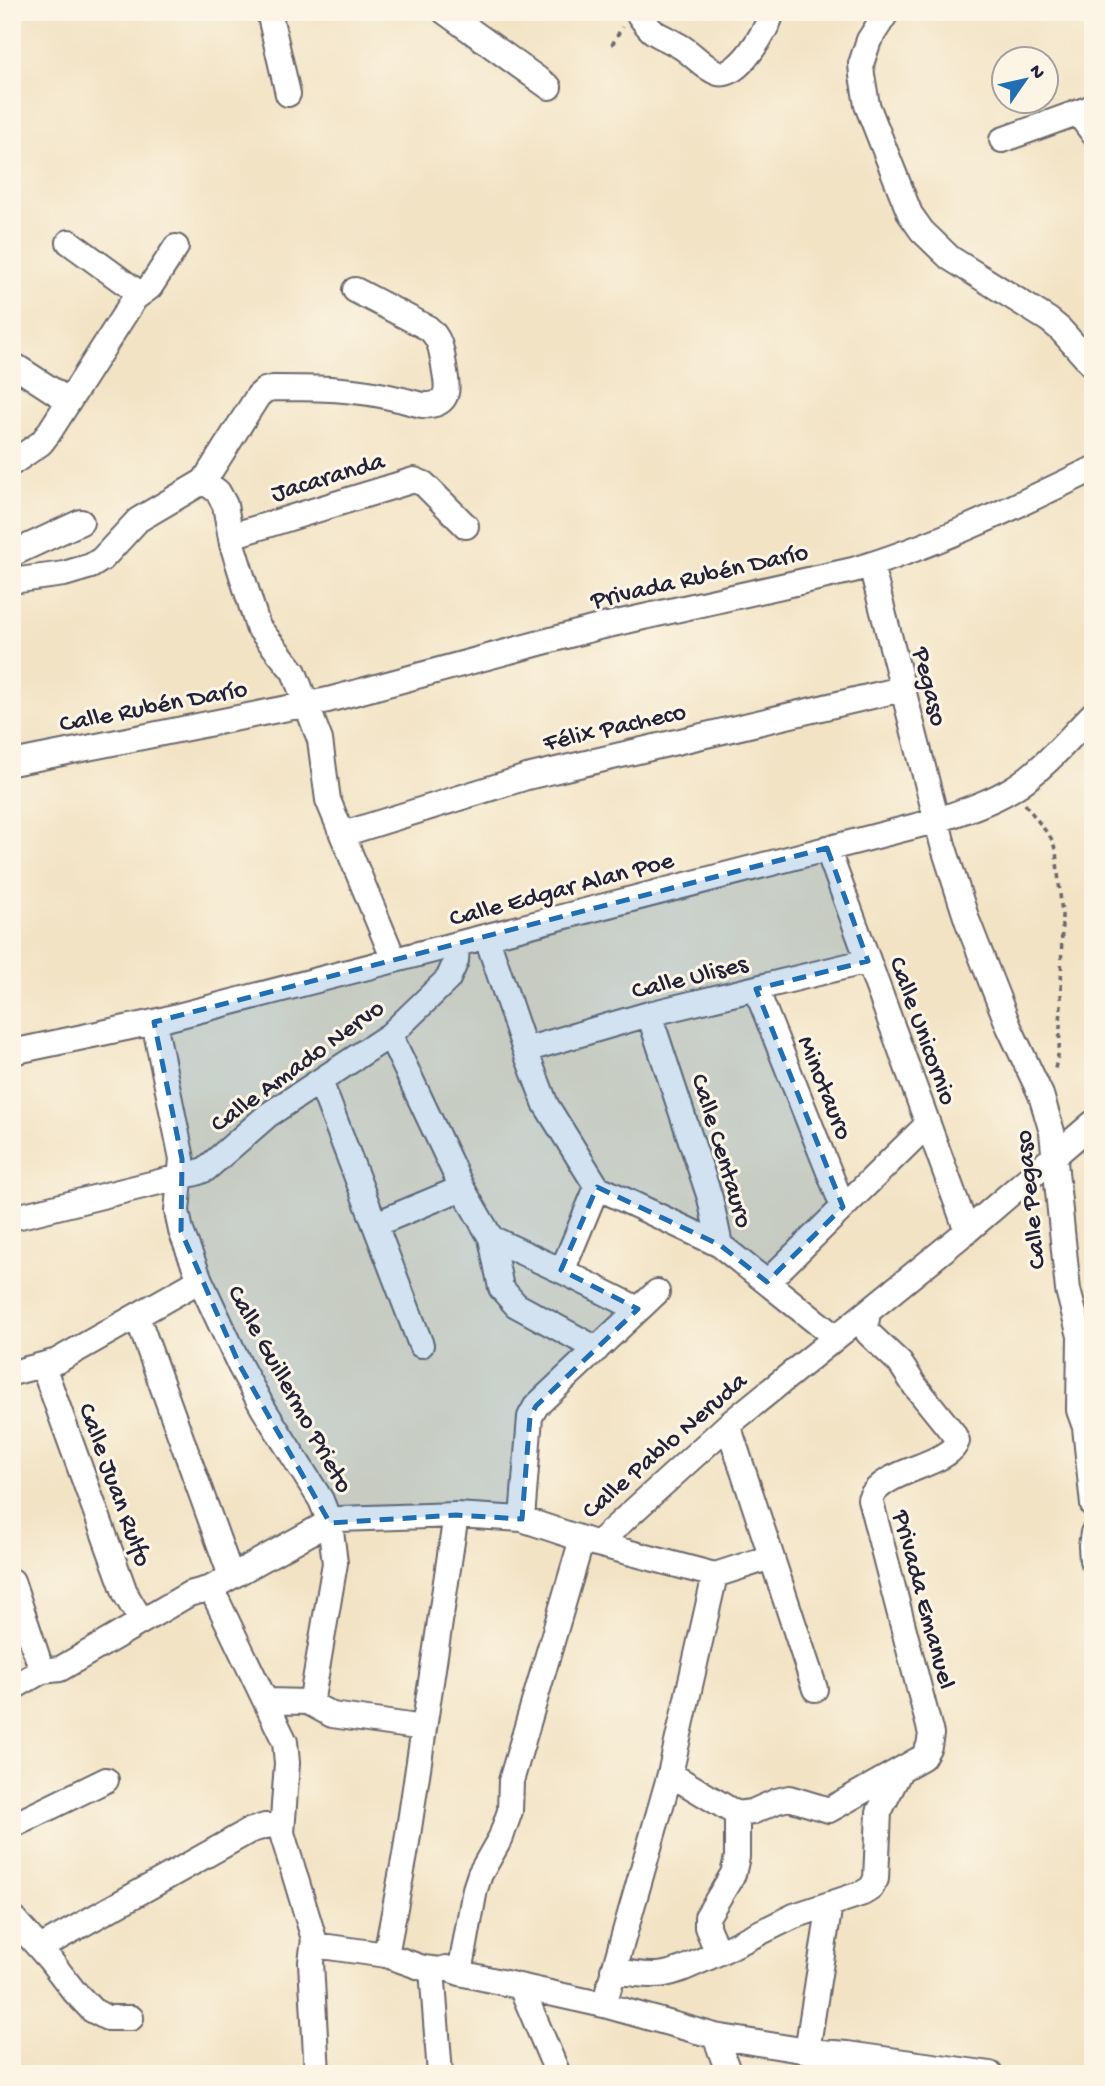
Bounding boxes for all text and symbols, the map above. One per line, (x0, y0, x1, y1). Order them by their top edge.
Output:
north arrow (990, 46, 1060, 116)
text: N (1023, 61, 1049, 84)
street label: Jacaranda (268, 447, 390, 511)
street label: Privada Rubén Darío (587, 538, 812, 619)
street label: Pegaso (903, 644, 952, 730)
street label: Calle Rubén Darío (57, 675, 250, 742)
street label: Félix Pacheco (540, 698, 689, 761)
street label: Calle Edgar Alan Poe (447, 846, 678, 936)
street label: Calle Ulises (629, 950, 753, 1009)
street label: Calle Unicornio (880, 953, 962, 1110)
street label: Calle Amado Nervo (206, 994, 392, 1141)
street label: Minotauro (788, 1032, 858, 1145)
street label: Calle Centauro (682, 1071, 758, 1232)
street label: Calle Pegaso (1010, 1128, 1055, 1271)
street label: Calle Guillermo Prieto (218, 1281, 358, 1499)
street label: Calle Pablo Neruda (577, 1366, 756, 1528)
street label: Calle Juan Rulfo (69, 1400, 157, 1571)
street label: Privada Emanuel (883, 1506, 960, 1693)

